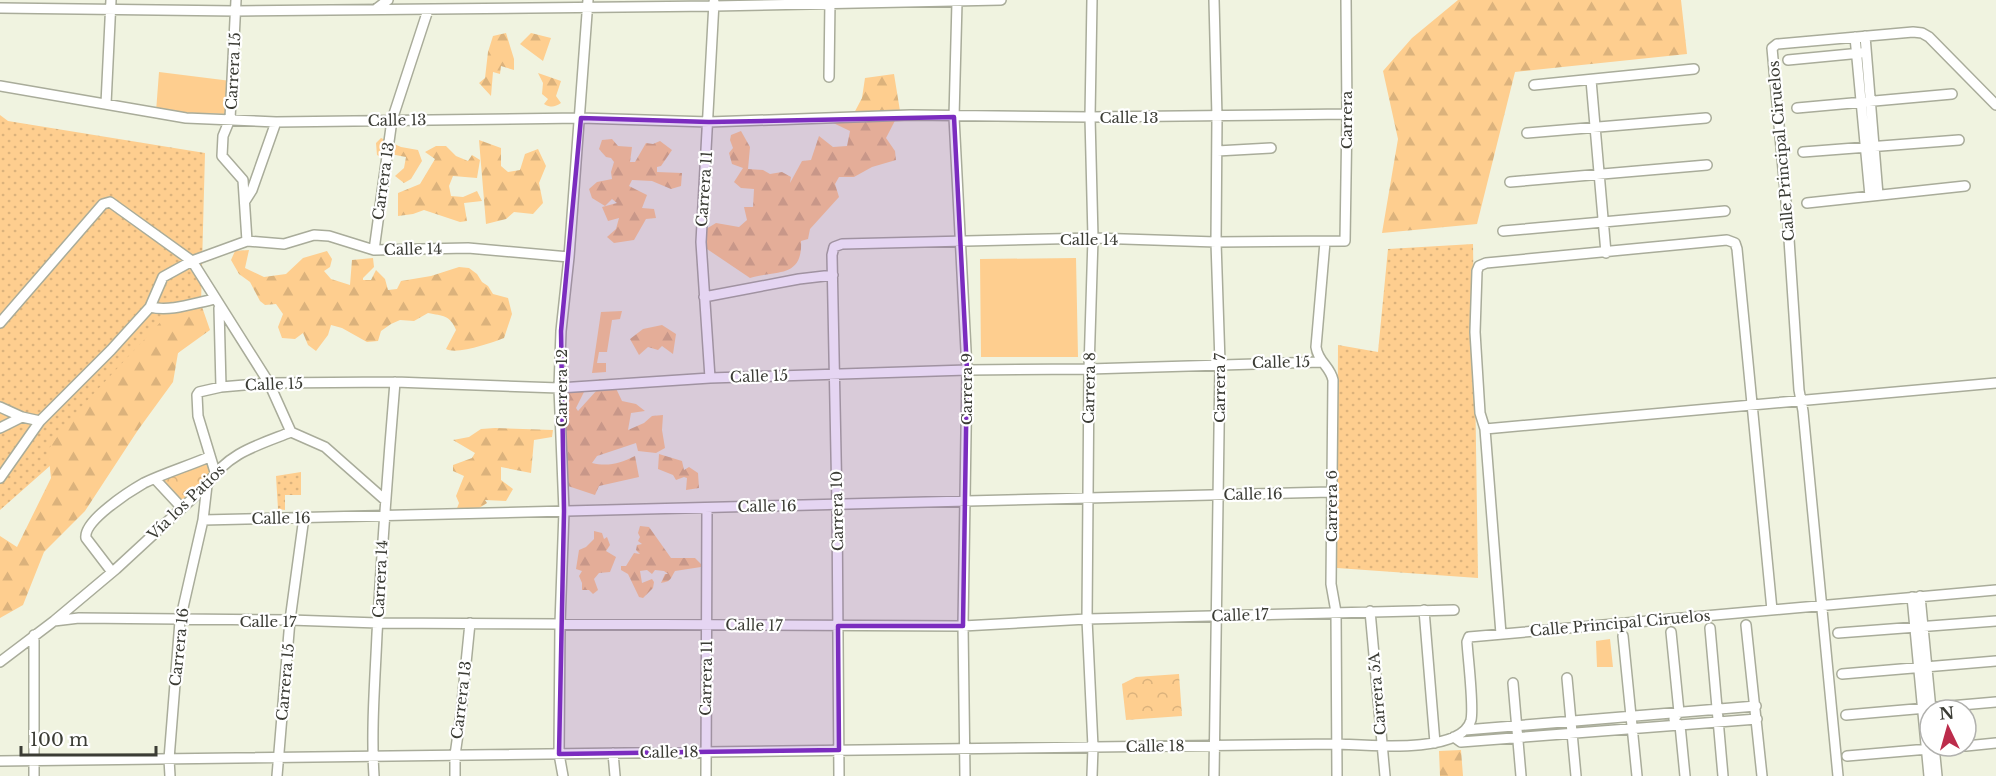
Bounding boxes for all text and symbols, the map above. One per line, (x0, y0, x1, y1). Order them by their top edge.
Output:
street label: Carrera 15 (221, 32, 245, 110)
street label: Calle Principal Ciruelos (1764, 60, 1798, 242)
street label: Carrera (1337, 90, 1356, 149)
street label: Calle 13 (1100, 108, 1158, 127)
street label: Calle 13 (367, 110, 427, 130)
street label: Carrera 13 (368, 141, 398, 221)
street label: Carrera 11 (692, 150, 716, 228)
street label: Calle 14 (1060, 230, 1118, 249)
street label: Calle 14 (384, 239, 442, 259)
street label: Carrera 12 (552, 349, 571, 427)
street label: Carrera 8 (1079, 352, 1099, 424)
street label: Carrera 7 (1210, 352, 1229, 423)
street label: Calle 15 (1252, 352, 1310, 372)
street label: Carrera 9 (957, 353, 976, 425)
street label: Calle 15 (730, 365, 788, 387)
street label: Calle 15 (245, 373, 303, 395)
street label: Vía los Patios (143, 460, 229, 544)
street label: Carrera 6 (1322, 470, 1341, 542)
street label: Carrera 10 (827, 471, 847, 551)
street label: Calle 16 (1223, 484, 1283, 504)
street label: Calle 16 (737, 496, 797, 516)
street label: Calle 16 (251, 508, 311, 528)
street label: Carrera 14 (368, 539, 392, 619)
street label: Calle 17 (1211, 604, 1269, 625)
street label: Calle Principal Ciruelos (1529, 606, 1711, 640)
street label: Carrera 16 (165, 607, 193, 687)
street label: Calle 17 (239, 612, 297, 631)
street label: Calle 17 (725, 615, 783, 635)
street label: Carrera 11 (696, 640, 716, 716)
street label: Carrera 15 (272, 642, 298, 722)
street label: Carrera 5A (1364, 652, 1390, 736)
street label: Carrera 13 (447, 660, 475, 740)
north arrow (1918, 698, 1978, 758)
text: N (1938, 702, 1955, 724)
scale bar (21, 719, 156, 757)
text: 100 m (30, 729, 88, 751)
street label: Calle 18 (1125, 736, 1185, 756)
street label: Calle 18 (639, 742, 699, 762)

